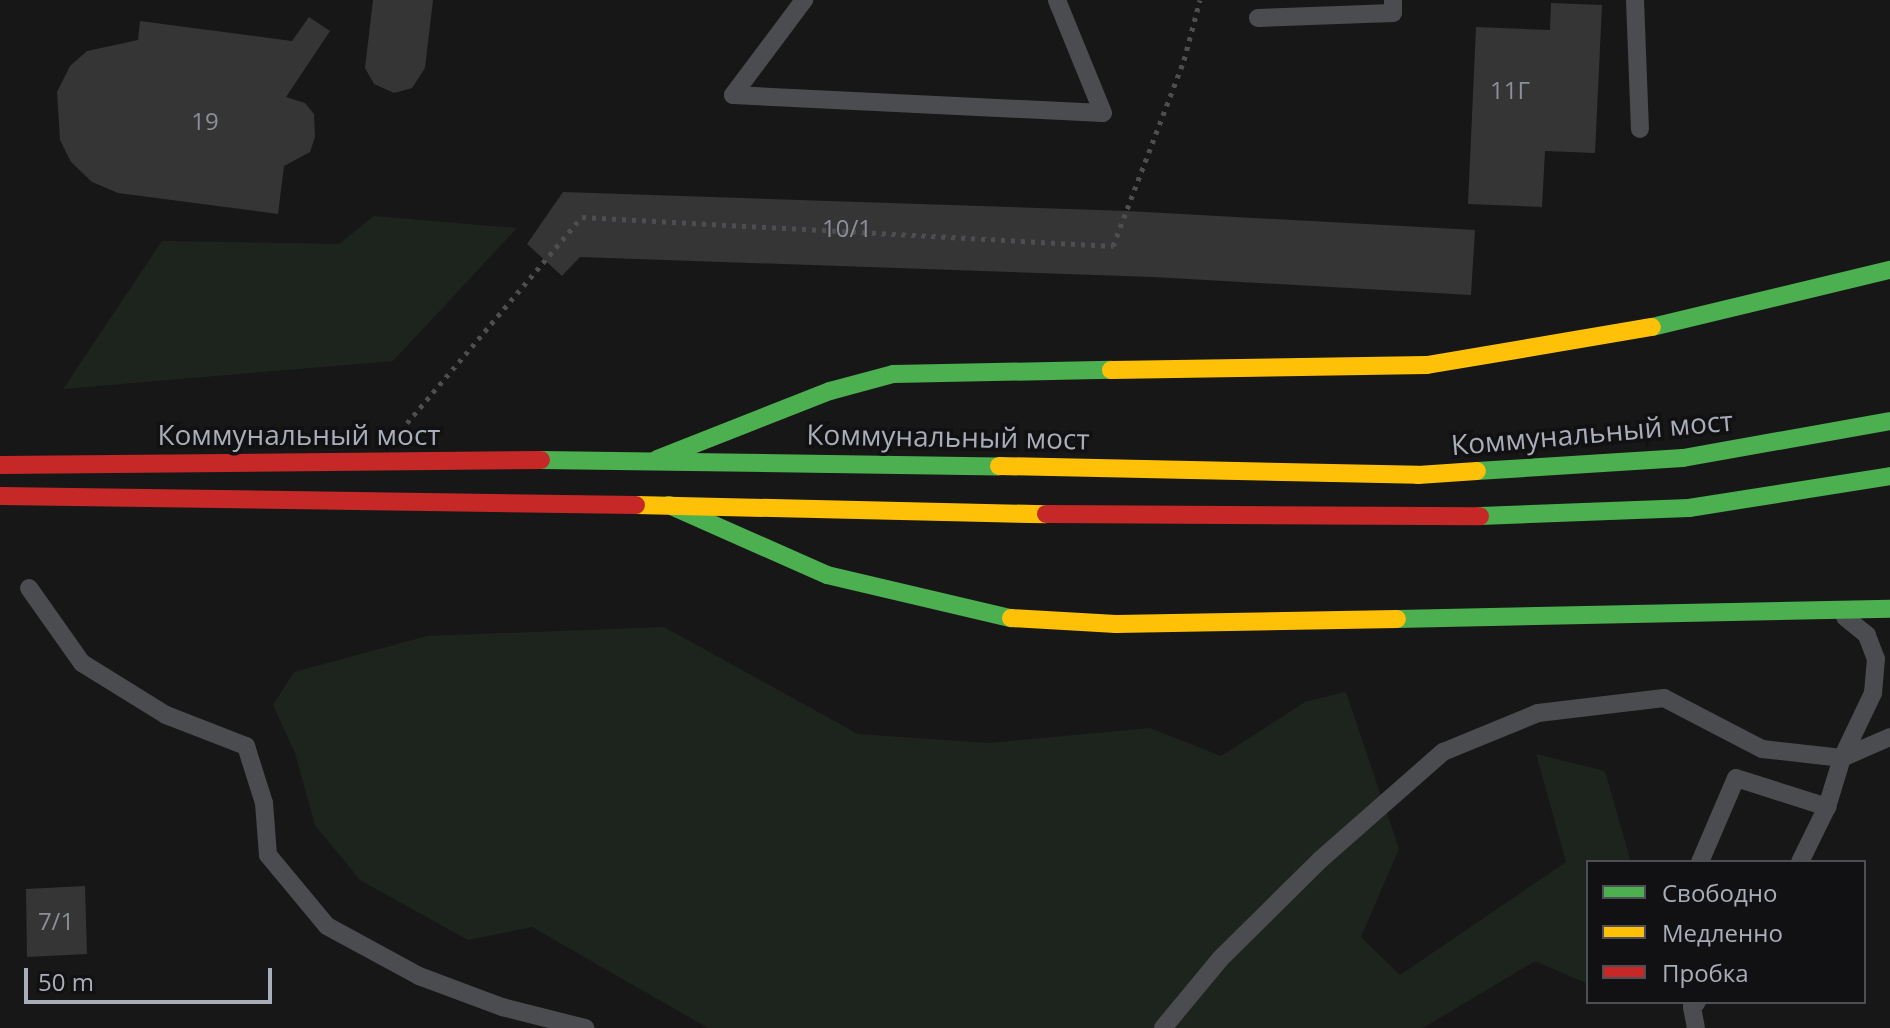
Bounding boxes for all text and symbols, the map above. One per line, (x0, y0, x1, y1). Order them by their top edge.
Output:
house number: 11Г (1490, 76, 1530, 104)
house number: 19 (191, 107, 219, 135)
house number: 10/1 (822, 214, 872, 242)
street label: Коммунальный мост (1450, 403, 1734, 461)
street label: Коммунальный мост (157, 417, 441, 451)
street label: Коммунальный мост (806, 417, 1090, 455)
legend (1586, 860, 1866, 1004)
text: Свободно (1662, 876, 1777, 909)
house number: 7/1 (38, 907, 74, 935)
text: Медленно (1662, 916, 1783, 949)
scale bar (28, 952, 276, 1002)
text: Пробка (1662, 956, 1749, 989)
text: 50 m (38, 965, 94, 998)

